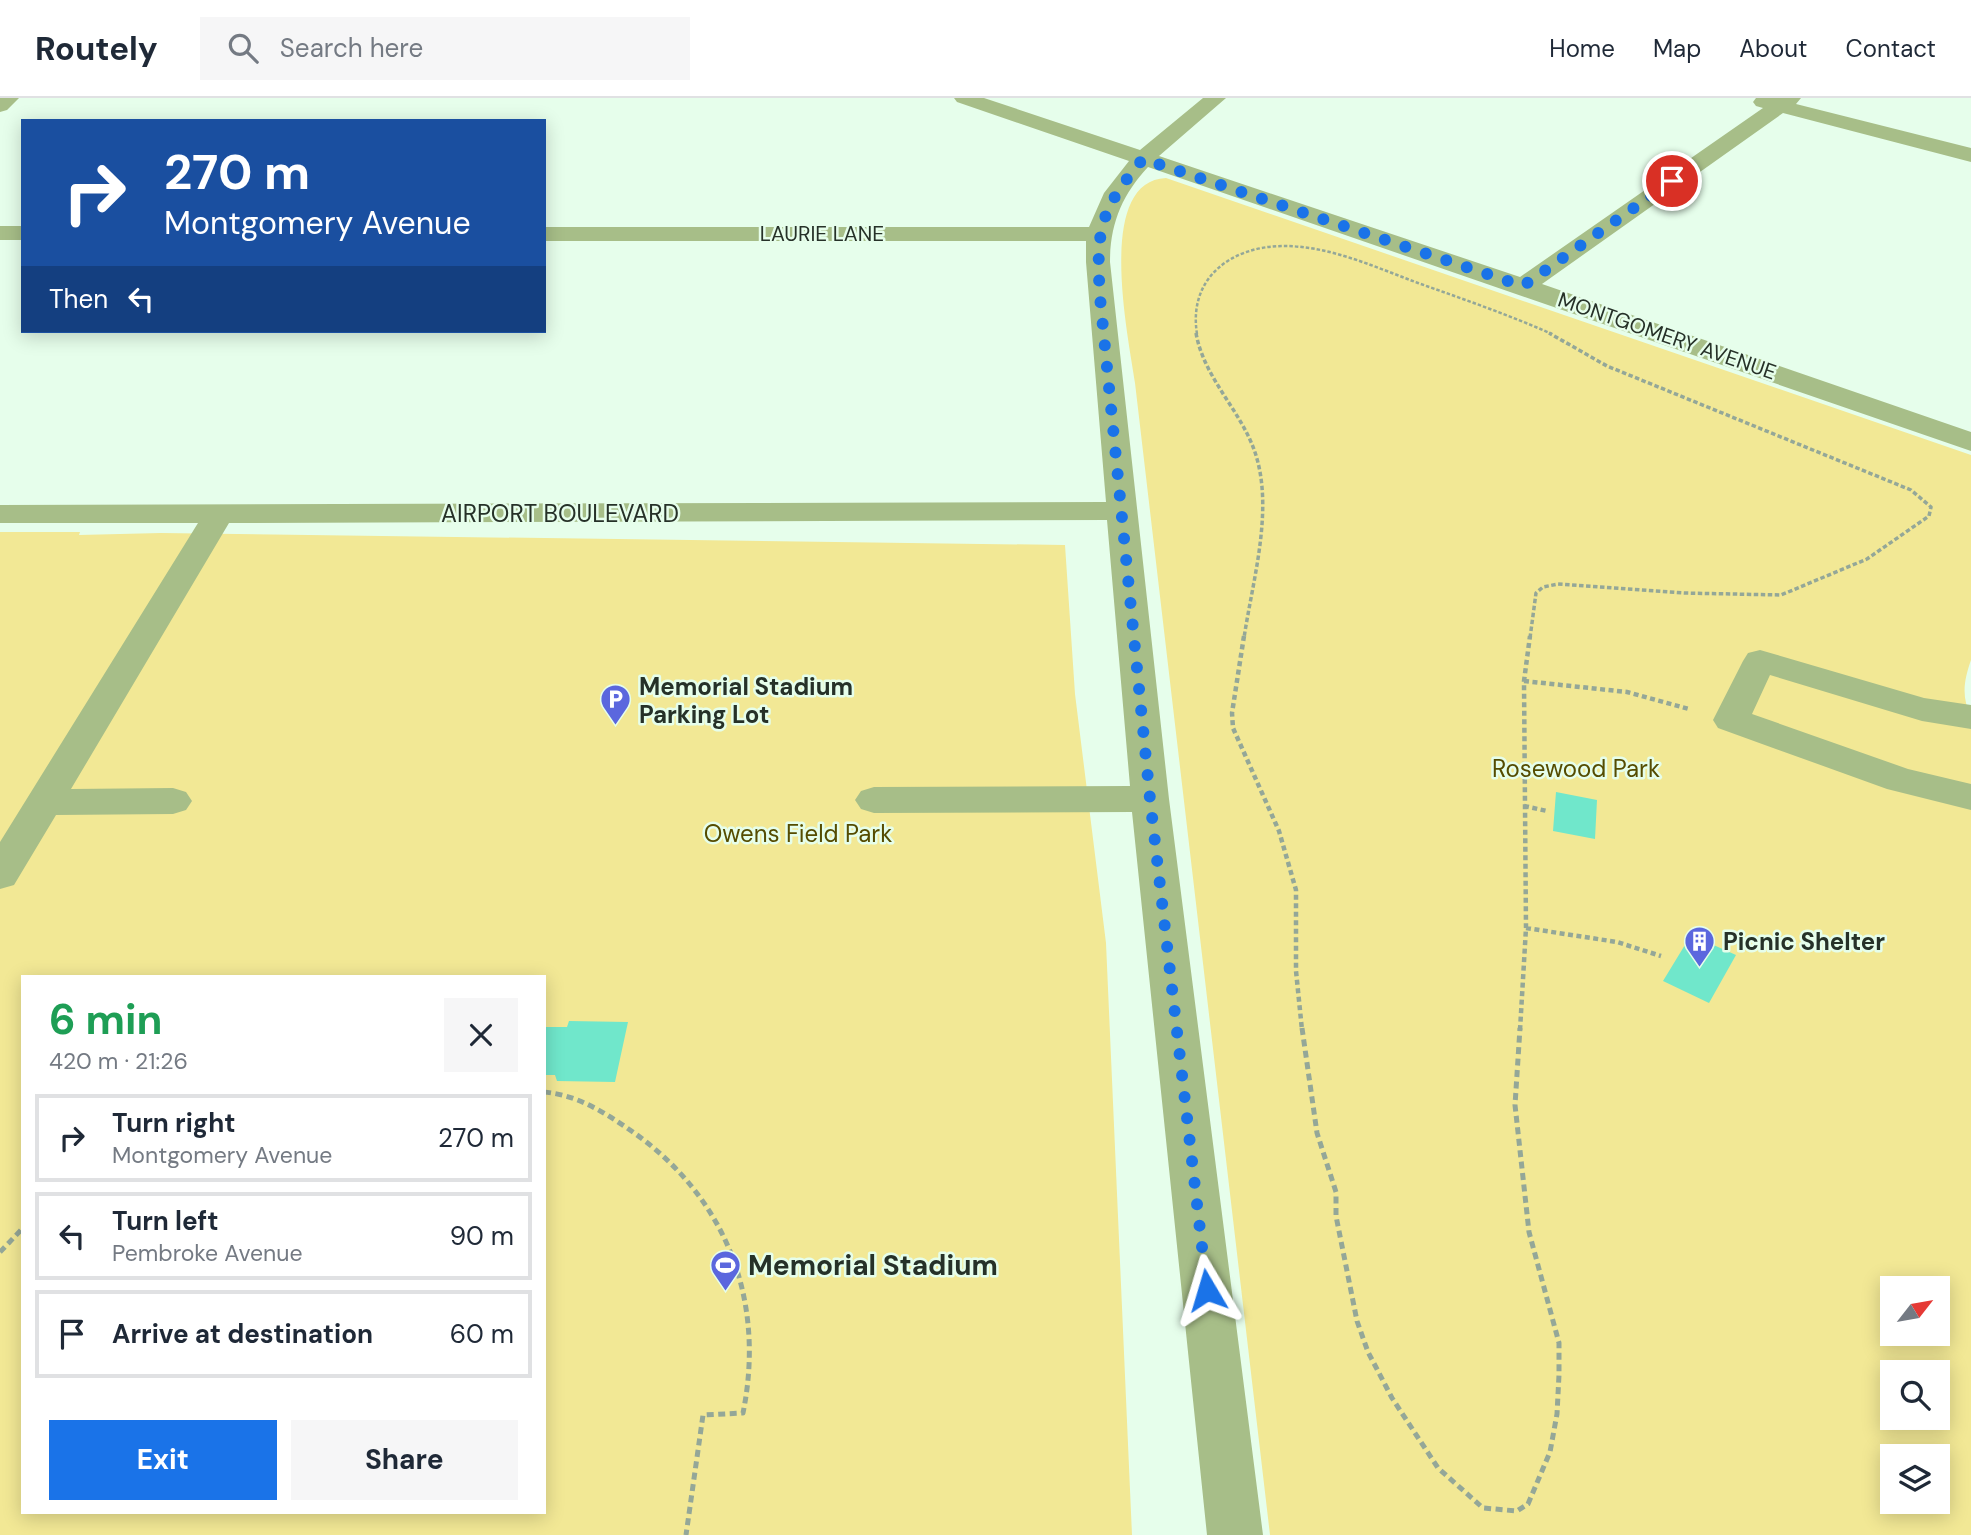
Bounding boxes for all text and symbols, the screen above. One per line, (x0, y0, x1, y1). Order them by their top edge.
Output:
search box (200, 17, 690, 80)
text: Routely (35, 27, 158, 70)
icon: search (224, 29, 262, 67)
text: Search here (280, 31, 423, 65)
text: Home (1549, 33, 1615, 64)
text: Map (1653, 33, 1701, 64)
text: About (1739, 33, 1808, 64)
text: Contact (1846, 33, 1936, 64)
text: 270 m (164, 140, 310, 204)
icon: right (49, 147, 140, 238)
pin (1642, 151, 1702, 211)
icon: arrive (1653, 162, 1691, 200)
text: Montgomery Avenue (164, 202, 471, 244)
street label: LAURIE LANE (760, 220, 884, 248)
icon: left (122, 280, 160, 318)
text: Then (49, 282, 108, 316)
street label: MONTGOMERY AVENUE (1554, 286, 1780, 386)
street label: AIRPORT BOULEVARD (441, 498, 679, 529)
place label: Memorial Stadium Parking Lot (639, 671, 853, 730)
parking icon: Memorial Stadium Parking Lot (599, 683, 633, 727)
park label: Rosewood Park (1492, 753, 1660, 784)
park label: Owens Field Park (704, 818, 892, 849)
building icon: Picnic Shelter (1683, 924, 1717, 968)
place label: Picnic Shelter (1723, 926, 1885, 957)
text: 6 min (49, 992, 162, 1047)
button: close (444, 998, 518, 1072)
text: 420 m · 21:26 (49, 1046, 188, 1076)
text: Turn right (112, 1106, 236, 1140)
icon: right (53, 1119, 91, 1157)
text: 270 m (438, 1121, 514, 1155)
text: Montgomery Avenue (112, 1140, 332, 1170)
text: Turn left (112, 1204, 219, 1238)
icon: left (53, 1217, 91, 1255)
text: 90 m (450, 1219, 514, 1253)
text: Pembroke Avenue (112, 1238, 302, 1268)
place label: Memorial Stadium (748, 1247, 998, 1284)
sports icon: Memorial Stadium (708, 1248, 742, 1292)
position arrow (1170, 1253, 1244, 1327)
north arrow (1880, 1276, 1950, 1346)
map controls (1880, 1276, 1950, 1514)
icon: arrive (53, 1315, 91, 1353)
text: Arrive at destination (112, 1317, 373, 1351)
text: 60 m (450, 1317, 514, 1351)
button: search (1880, 1360, 1950, 1430)
button: Exit (49, 1420, 277, 1500)
button: Share (291, 1420, 518, 1500)
button: layers (1880, 1444, 1950, 1514)

